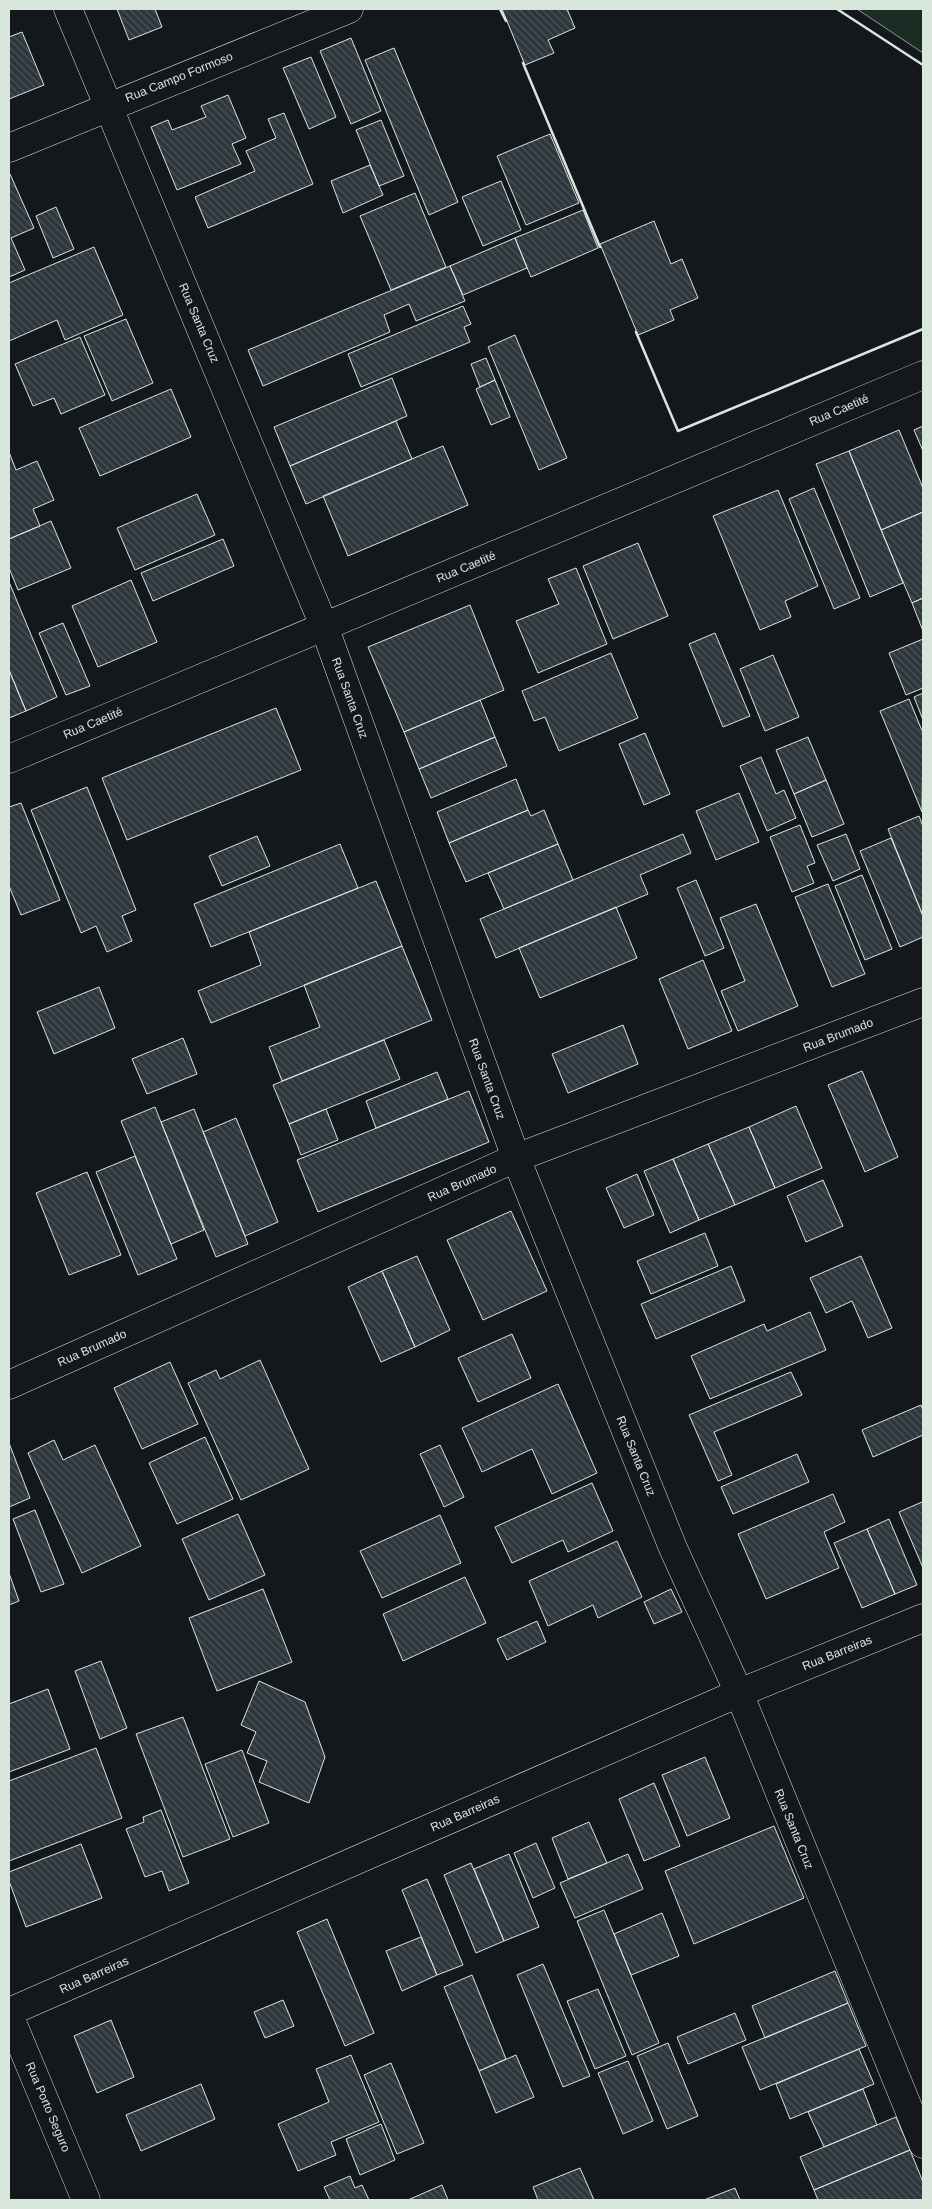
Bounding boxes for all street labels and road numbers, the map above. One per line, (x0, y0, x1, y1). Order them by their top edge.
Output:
street label: Rua Campo Formoso (123, 49, 235, 105)
street label: Rua Santa Cruz (176, 281, 222, 365)
street label: Rua Caetité (807, 391, 871, 429)
street label: Rua Caetité (434, 548, 498, 586)
street label: Rua Santa Cruz (329, 655, 371, 741)
street label: Rua Caetité (61, 704, 125, 742)
street label: Rua Brumado (801, 1015, 875, 1055)
street label: Rua Santa Cruz (466, 1036, 508, 1122)
street label: Rua Brumado (425, 1161, 499, 1204)
street label: Rua Brumado (55, 1326, 129, 1369)
street label: Rua Santa Cruz (614, 1414, 658, 1498)
street label: Rua Barreiras (800, 1633, 874, 1673)
street label: Rua Santa Cruz (772, 1787, 816, 1871)
street label: Rua Barreiras (428, 1792, 502, 1834)
street label: Rua Barreiras (57, 1954, 131, 1996)
street label: Rua Porto Seguro (23, 2060, 73, 2154)

